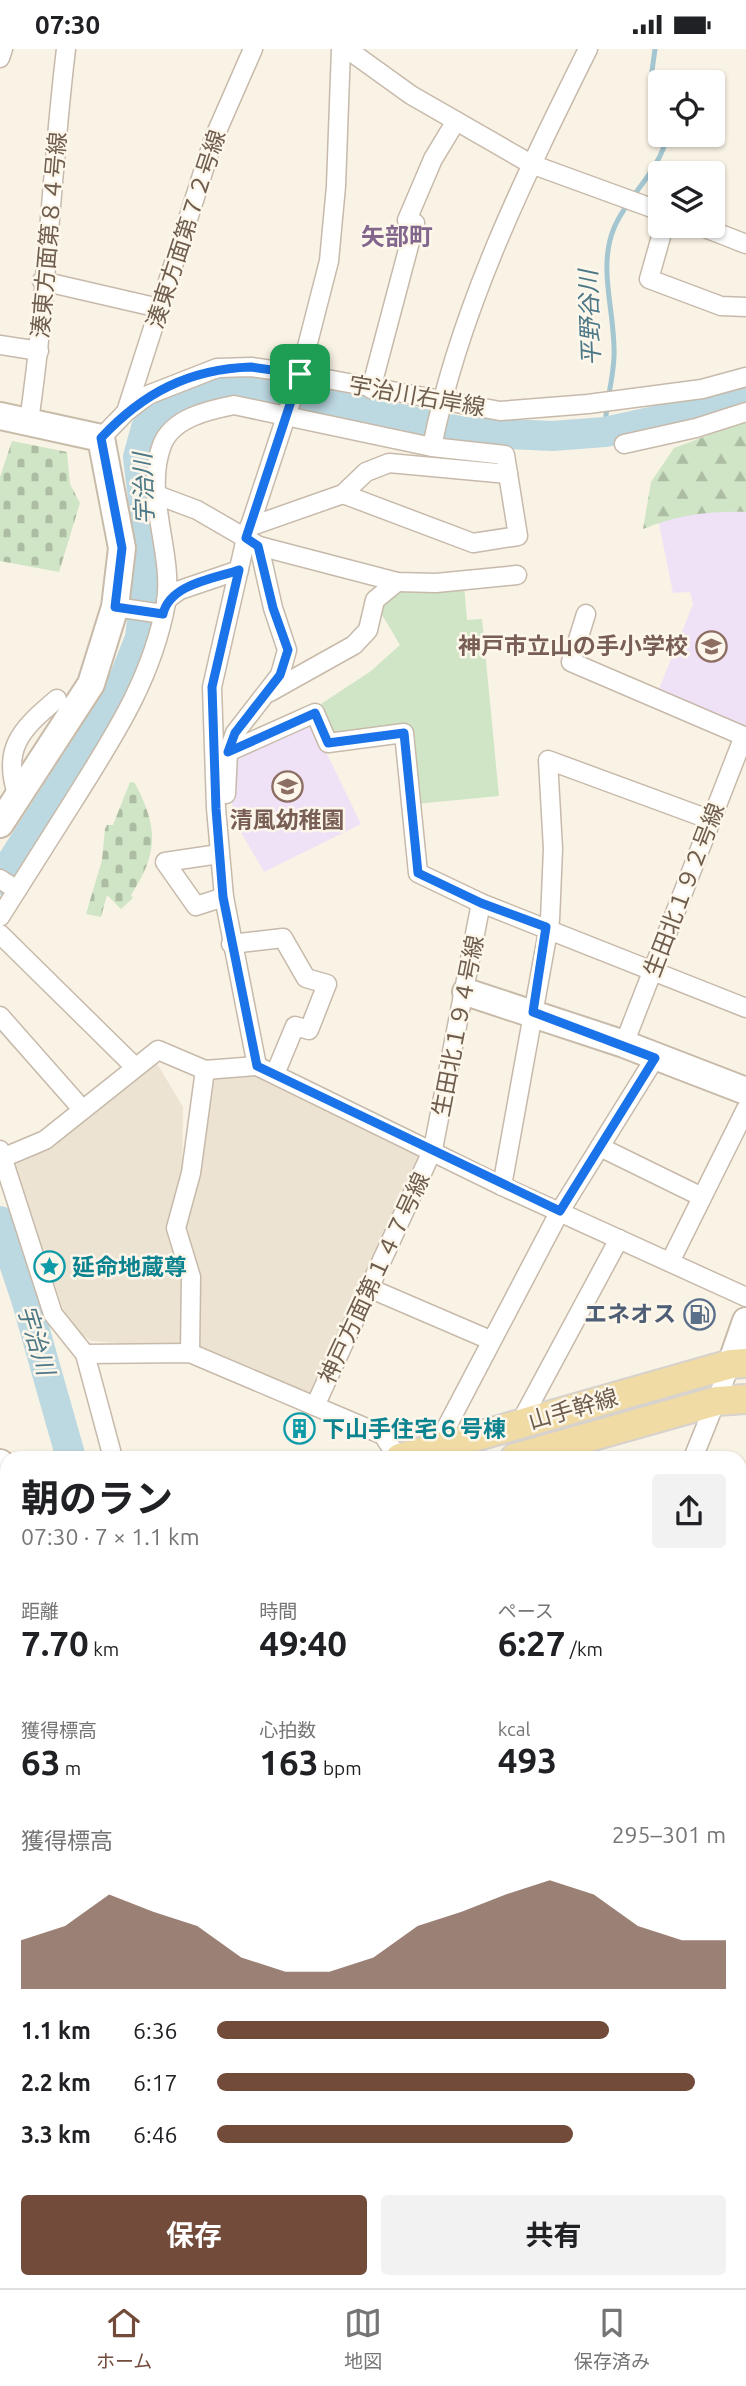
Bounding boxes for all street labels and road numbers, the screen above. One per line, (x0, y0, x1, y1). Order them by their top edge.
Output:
street label: 湊東方面第７２号線 (142, 127, 229, 331)
street label: 湊東方面第８４号線 (27, 131, 70, 339)
street label: 宇治川右岸線 (347, 371, 487, 420)
street label: 生田北１９２号線 (639, 799, 728, 980)
street label: 生田北１９４号線 (428, 933, 487, 1119)
street label: 神戸方面第１４７号線 (314, 1168, 433, 1387)
street label: 山手幹線 (525, 1384, 621, 1433)

